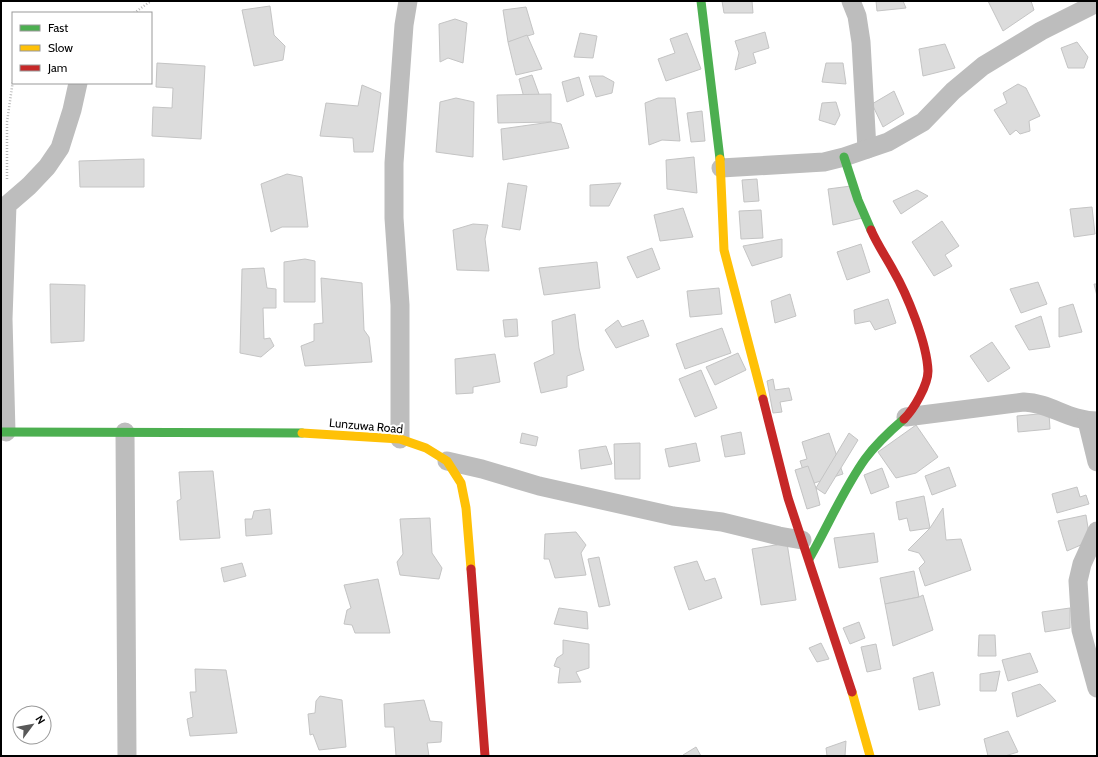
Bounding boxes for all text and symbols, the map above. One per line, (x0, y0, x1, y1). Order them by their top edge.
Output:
legend (12, 12, 152, 84)
text: Fast (48, 20, 68, 35)
text: Slow (48, 40, 73, 55)
text: Jam (47, 60, 67, 75)
street label: Lunzuwa Road (329, 415, 404, 436)
north arrow (12, 705, 52, 745)
text: N (32, 713, 48, 727)

